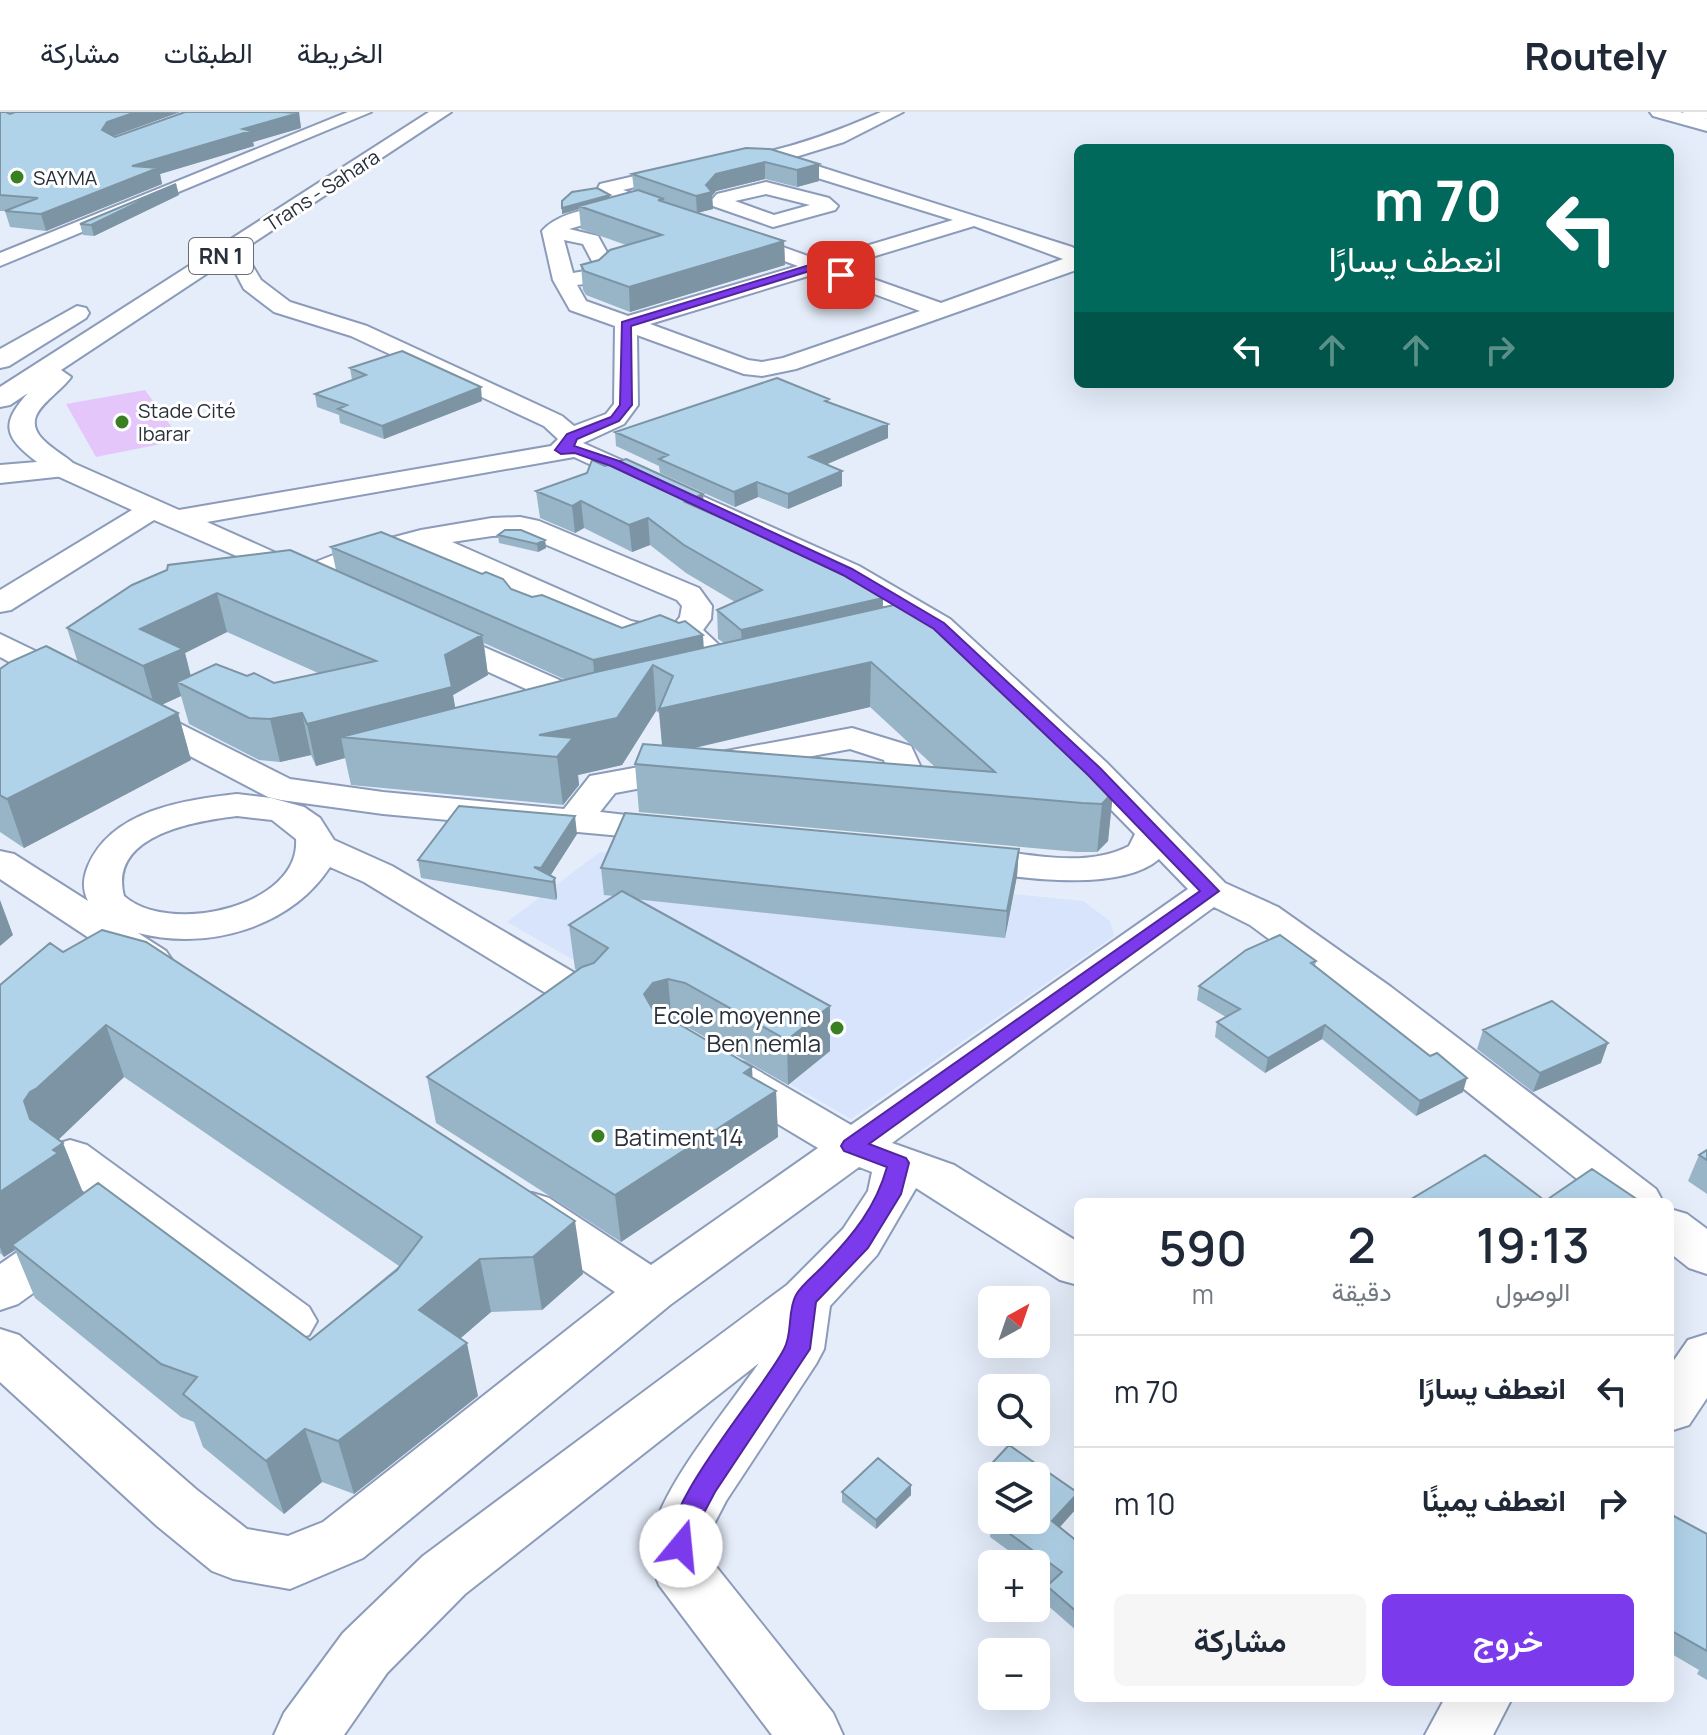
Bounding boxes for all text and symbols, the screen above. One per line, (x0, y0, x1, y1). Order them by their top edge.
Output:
text: Routely (1524, 29, 1667, 81)
text: مشاركة (40, 33, 120, 71)
text: الطبقات (164, 33, 253, 71)
text: الخريطة (297, 33, 383, 71)
street label: Trans - Sahara (259, 143, 385, 237)
text: 70 m (1374, 161, 1502, 238)
place label: SAYMA (33, 164, 98, 191)
marker: SAYMA (8, 168, 26, 186)
icon: left (1530, 176, 1634, 280)
text: انعطف يسارًا (1329, 234, 1502, 283)
road number: RN 1 (189, 238, 253, 274)
pin (807, 241, 875, 309)
icon: arrive (819, 253, 863, 297)
icon: left (1226, 328, 1270, 372)
icon: ahead (1310, 328, 1354, 372)
icon: ahead (1394, 328, 1438, 372)
icon: right (1478, 328, 1522, 372)
place label: Stade Cité Ibarar (138, 397, 236, 447)
marker: Stade Cité Ibarar (113, 413, 131, 431)
place label: Ecole moyenne Ben nemla (653, 998, 821, 1059)
marker: Ecole moyenne Ben nemla (828, 1019, 846, 1037)
place label: Batiment 14 (614, 1120, 743, 1153)
marker: Batiment 14 (589, 1127, 607, 1145)
text: 2 (1347, 1212, 1376, 1277)
text: 19:13 (1476, 1212, 1590, 1277)
text: 590 (1158, 1215, 1247, 1280)
text: دقيقة (1331, 1273, 1392, 1309)
text: الوصول (1495, 1273, 1570, 1309)
text: m (1192, 1276, 1214, 1312)
north arrow (978, 1286, 1050, 1358)
map controls (978, 1286, 1050, 1710)
text: انعطف يسارًا (1418, 1367, 1566, 1408)
icon: left (1590, 1369, 1634, 1413)
text: 70 m (1114, 1371, 1179, 1412)
button: search (978, 1374, 1050, 1446)
button: layers (978, 1462, 1050, 1534)
text: انعطف يمينًا (1422, 1479, 1566, 1520)
icon: right (1590, 1481, 1634, 1525)
text: 10 m (1114, 1483, 1175, 1524)
position arrow (639, 1504, 723, 1588)
button: + (978, 1550, 1050, 1622)
button: مشاركة (1114, 1594, 1366, 1686)
button: خروج (1382, 1594, 1634, 1686)
button: − (978, 1638, 1050, 1710)

